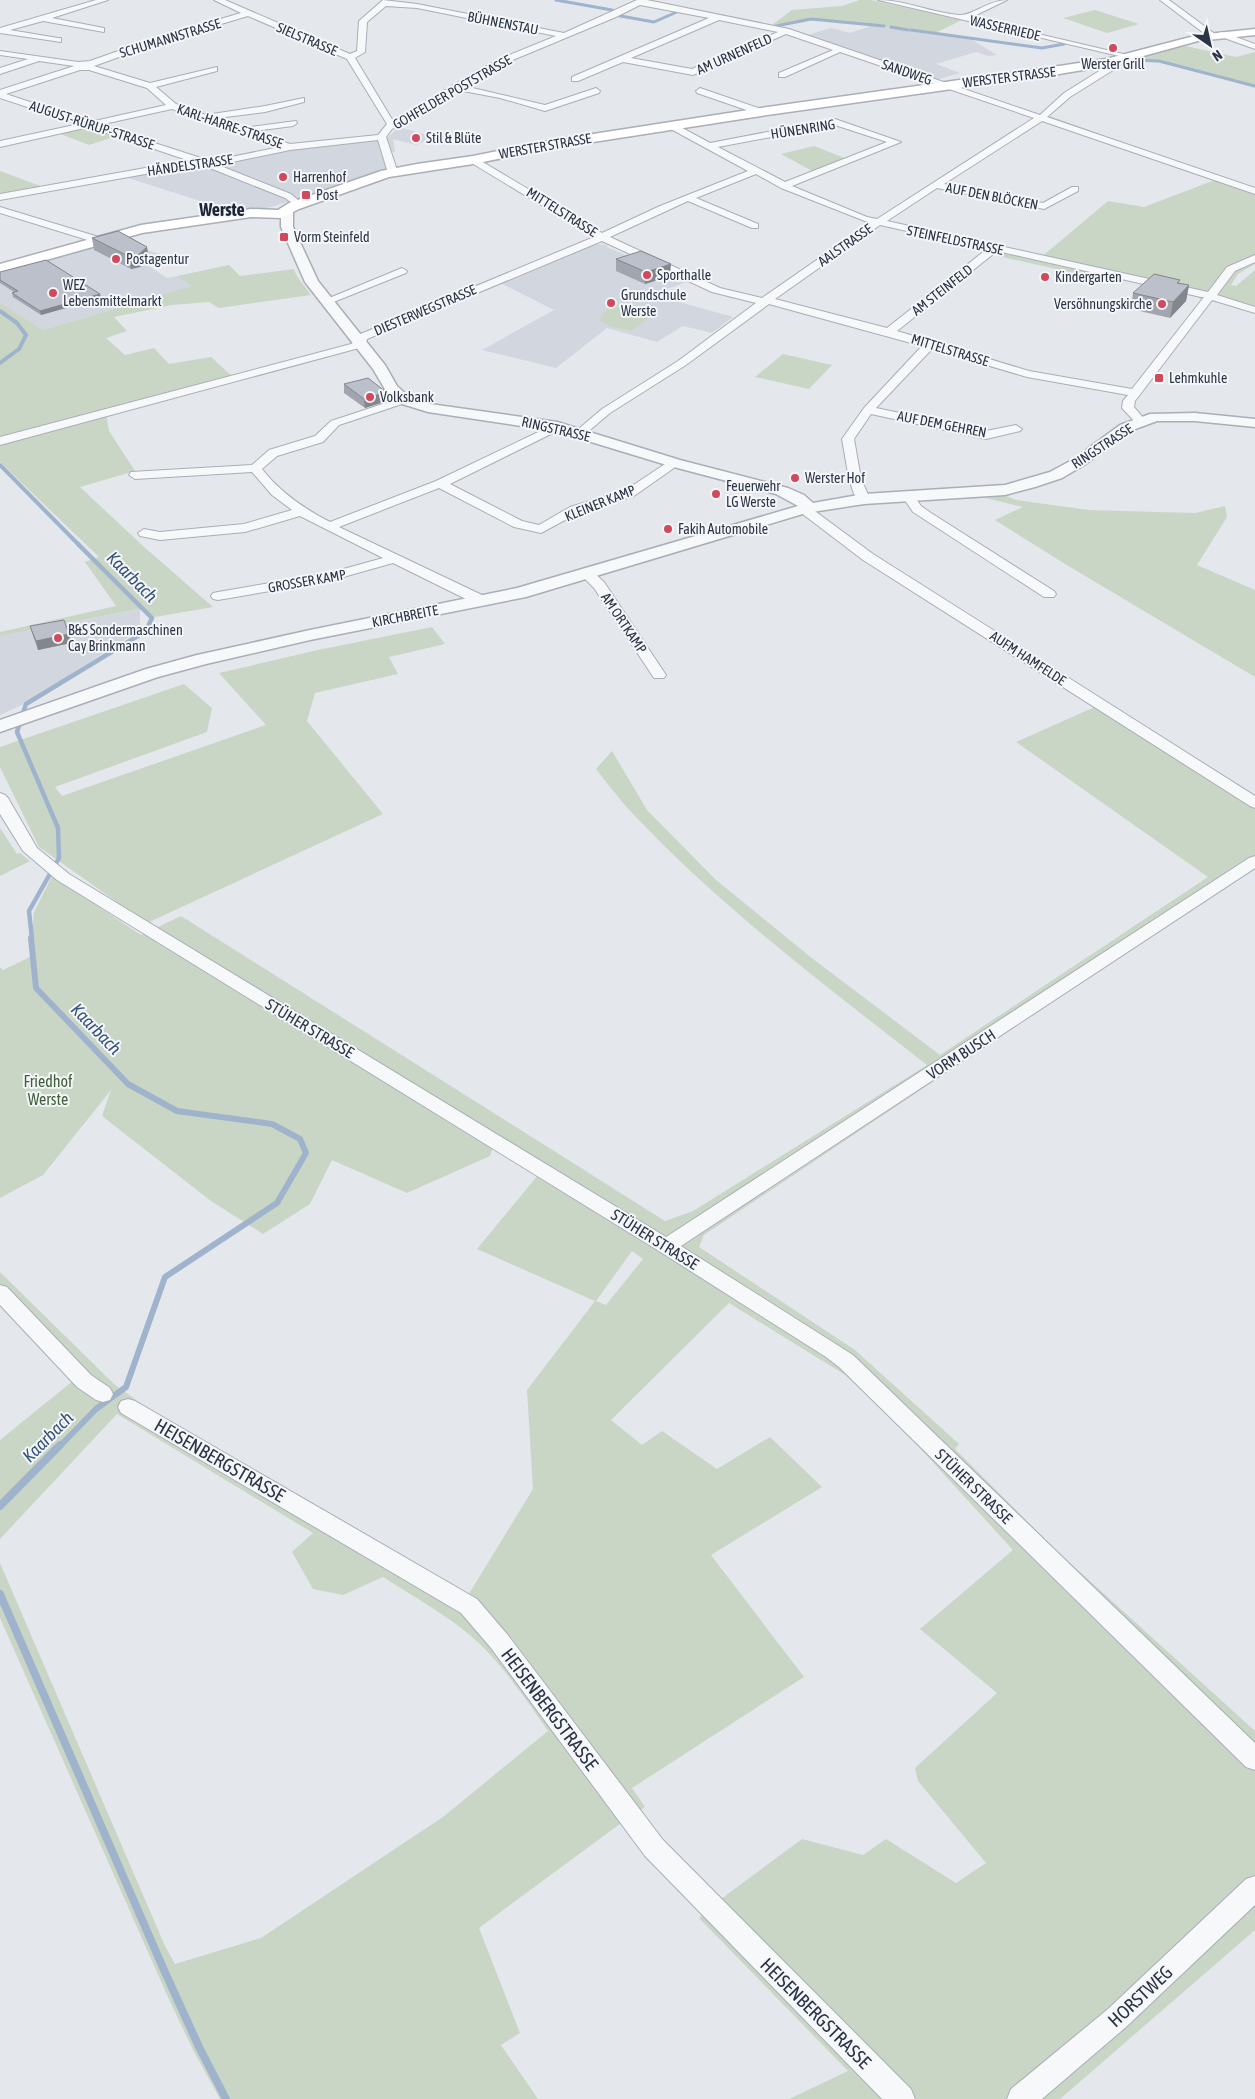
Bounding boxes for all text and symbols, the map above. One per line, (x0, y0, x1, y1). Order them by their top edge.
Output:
street label: BÜHNENSTAU (466, 8, 540, 38)
street label: WASSERRIEDE (968, 12, 1042, 44)
street label: SCHUMANNSTRASSE (117, 15, 223, 61)
street label: SIELSTRASSE (274, 19, 340, 59)
north arrow (1185, 20, 1235, 70)
street label: AM URNENFELD (694, 30, 774, 78)
marker: Werster Grill (1107, 42, 1119, 54)
text: N (1209, 47, 1225, 65)
street label: GOHFELDER POSTSTRASSE (390, 52, 514, 132)
street label: SANDWEG (880, 56, 934, 88)
place label: Werster Grill (1081, 56, 1145, 72)
street label: WERSTER STRASSE (962, 63, 1056, 91)
street label: AUGUST-RÜRUP-STRASSE (28, 97, 156, 153)
street label: KARL-HARRE-STRASSE (175, 100, 285, 152)
street label: HÜNENRING (770, 116, 836, 142)
place label: Stil & Blüte (426, 130, 481, 146)
street label: WERSTER STRASSE (498, 130, 593, 162)
marker: Stil & Blüte (410, 132, 422, 144)
street label: HÄNDELSTRASSE (146, 151, 234, 179)
place label: Harrenhof (293, 169, 346, 185)
marker: Harrenhof (277, 171, 289, 183)
street label: AUF DEN BLÖCKEN (944, 179, 1040, 213)
street label: MITTELSTRASSE (524, 184, 600, 240)
place label: Post (316, 187, 338, 203)
marker: Post (300, 189, 312, 201)
district label: Werste (198, 199, 245, 220)
street label: AALSTRASSE (815, 220, 875, 270)
street label: STEINFELDSTRASSE (905, 222, 1005, 258)
place label: Vorm Steinfeld (294, 229, 370, 245)
marker: Vorm Steinfeld (278, 231, 290, 243)
place label: Postagentur (126, 251, 189, 267)
marker: Postagentur (110, 253, 122, 265)
street label: AM STEINFELD (908, 261, 976, 319)
place label: Sporthalle (657, 267, 711, 283)
marker: Sporthalle (641, 269, 653, 281)
place label: Kindergarten (1055, 269, 1122, 285)
marker: Kindergarten (1039, 271, 1051, 283)
place label: WEZ Lebensmittelmarkt (63, 277, 162, 309)
street label: DIESTERWEGSTRASSE (372, 281, 478, 339)
marker: WEZ Lebensmittelmarkt (47, 287, 59, 299)
place label: Grundschule Werste (621, 287, 686, 319)
place label: Versöhnungskirche (1054, 296, 1152, 312)
marker: Grundschule Werste (605, 297, 617, 309)
marker: Versöhnungskirche (1156, 298, 1168, 310)
street label: MITTELSTRASSE (909, 331, 991, 369)
place label: Lehmkuhle (1169, 370, 1227, 386)
marker: Lehmkuhle (1153, 372, 1165, 384)
place label: Volksbank (380, 389, 434, 405)
marker: Volksbank (364, 391, 376, 403)
street label: AUF DEM GEHREN (896, 408, 988, 440)
street label: RINGSTRASSE (520, 413, 592, 445)
street label: RINGSTRASSE (1068, 420, 1136, 472)
place label: Werster Hof (805, 470, 865, 486)
marker: Werster Hof (789, 472, 801, 484)
place label: Feuerwehr LG Werste (726, 478, 781, 510)
street label: KLEINER KAMP (562, 482, 638, 524)
marker: Feuerwehr LG Werste (710, 488, 722, 500)
place label: Fakih Automobile (678, 521, 768, 537)
marker: Fakih Automobile (662, 523, 674, 535)
water label: Kaarbach (103, 547, 162, 606)
street label: GROSSER KAMP (267, 566, 347, 596)
street label: AM ORTKAMP (598, 590, 650, 656)
street label: KIRCHBREITE (371, 602, 439, 630)
place label: B&S Sondermaschinen Cay Brinkmann (68, 622, 183, 654)
street label: AUFM HAMFELDE (987, 628, 1069, 688)
marker: B&S Sondermaschinen Cay Brinkmann (52, 632, 64, 644)
street label: STÜHER STRASSE (263, 995, 357, 1061)
water label: Kaarbach (67, 999, 126, 1059)
street label: VORM BUSCH (923, 1025, 999, 1083)
park label: Friedhof Werste (24, 1072, 73, 1108)
street label: STÜHER STRASSE (608, 1205, 702, 1273)
water label: Kaarbach (18, 1407, 77, 1466)
street label: HEISENBERGSTRASSE (151, 1414, 289, 1506)
street label: STÜHER STRASSE (932, 1445, 1016, 1527)
street label: HEISENBERGSTRASSE (497, 1644, 603, 1774)
street label: HEISENBERGSTRASSE (756, 1953, 876, 2073)
street label: HORSTWEG (1103, 1961, 1177, 2031)

